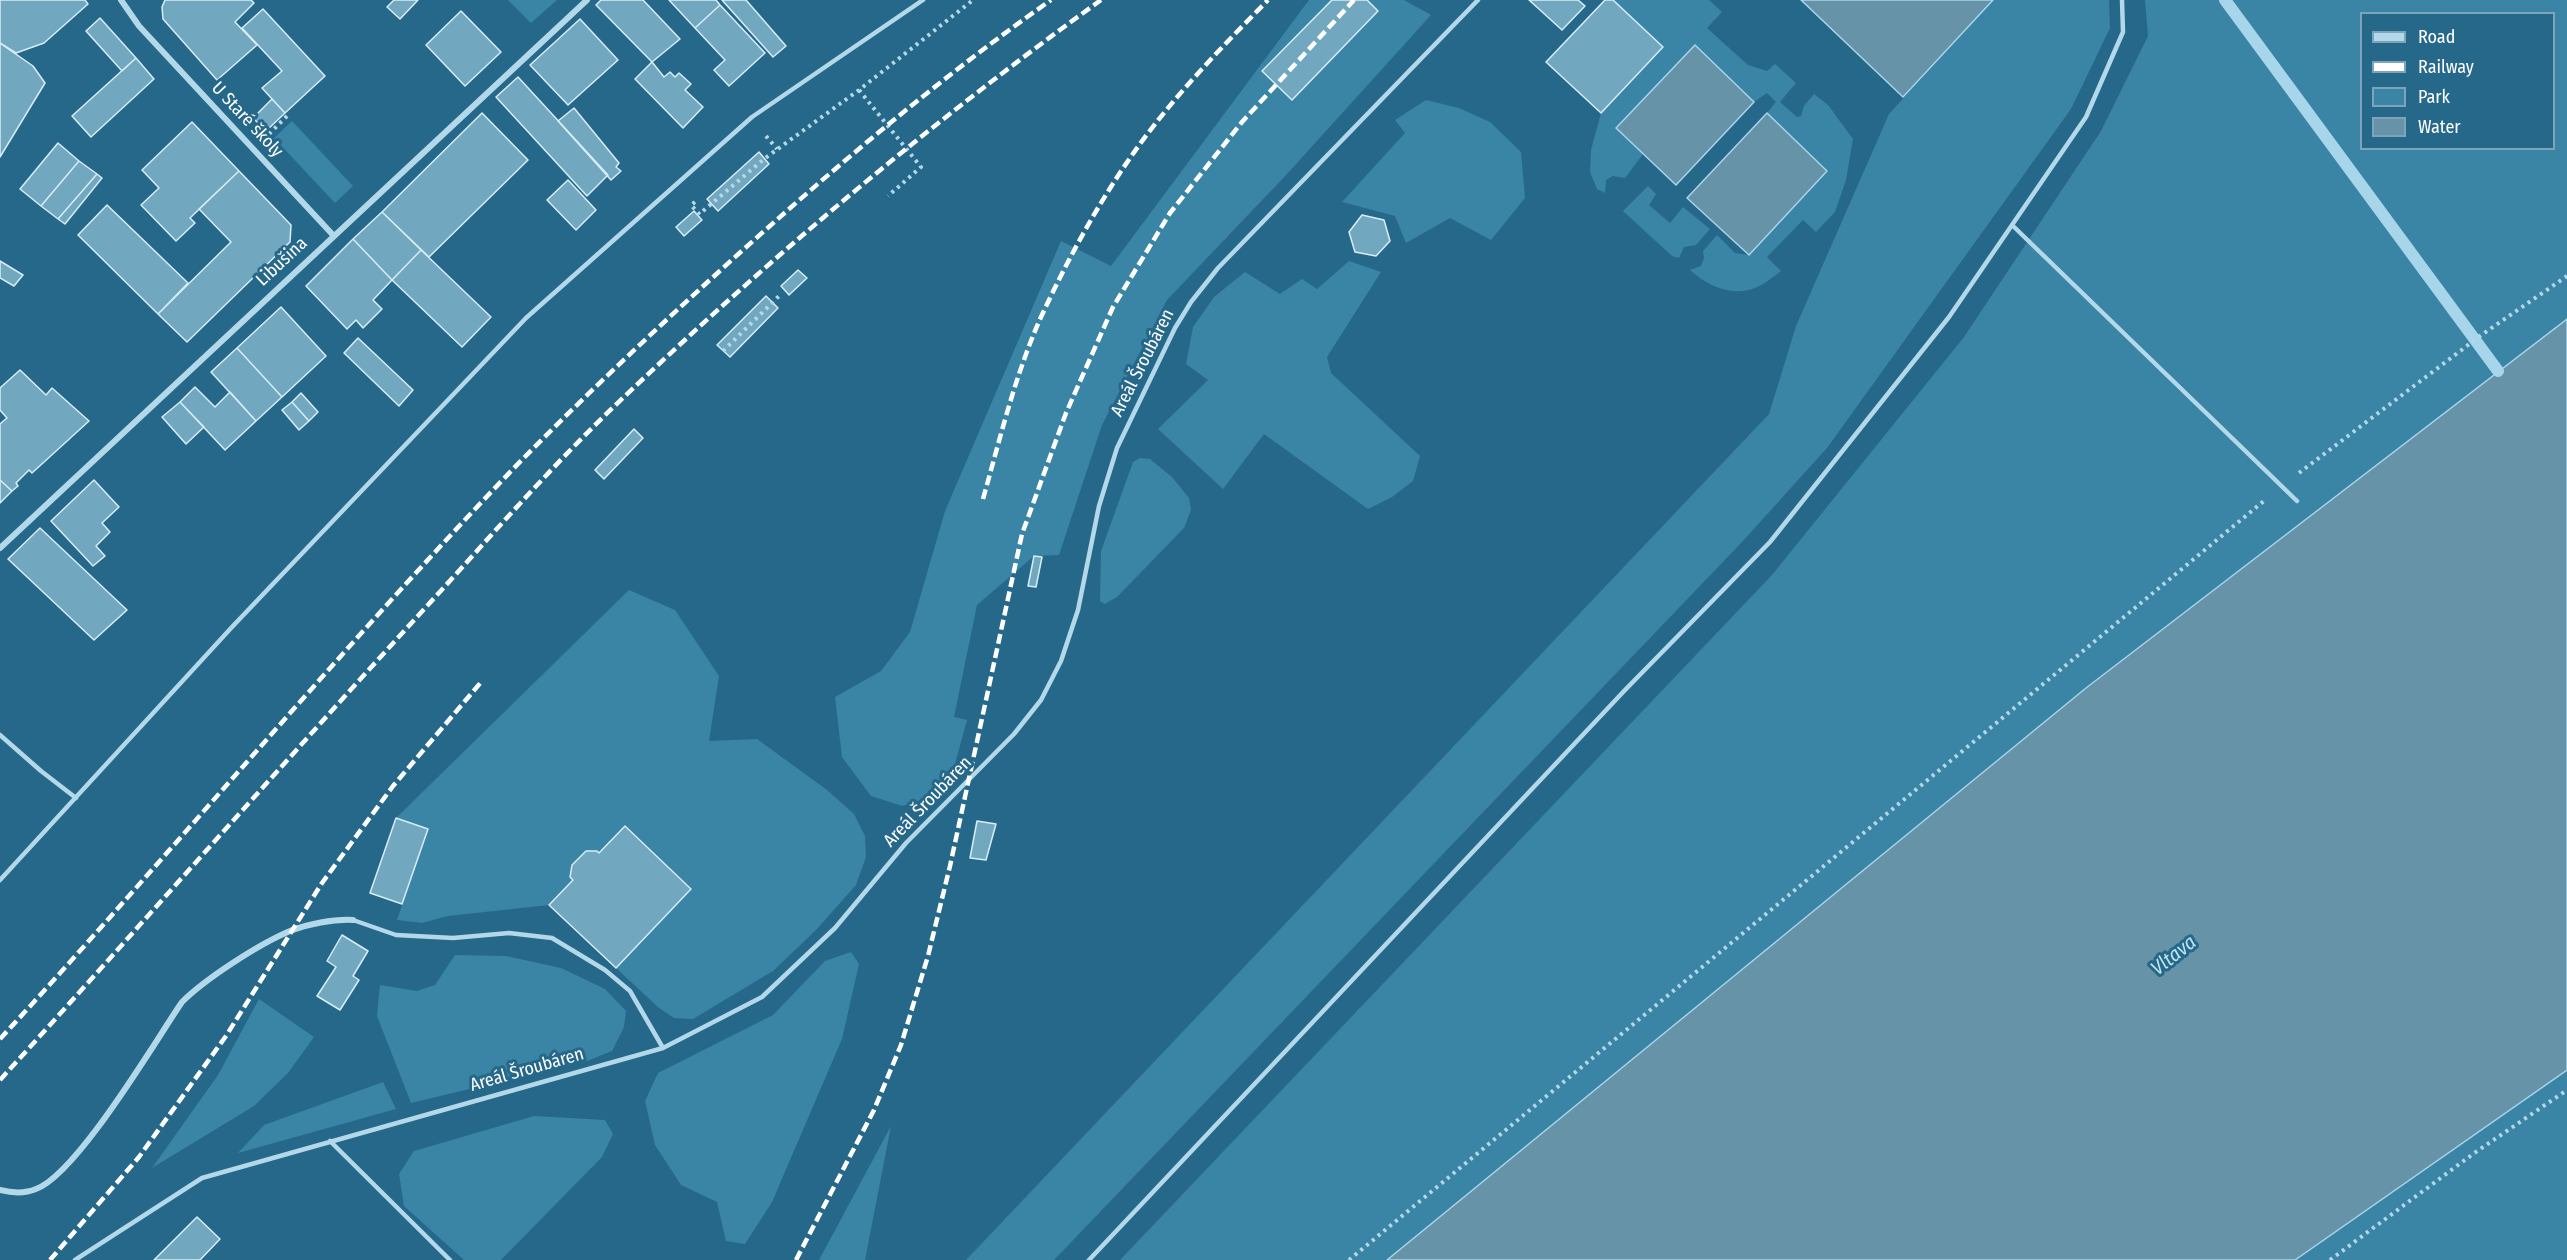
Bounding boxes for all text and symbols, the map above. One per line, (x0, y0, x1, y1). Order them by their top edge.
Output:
legend (2360, 12, 2555, 150)
text: Road (2418, 26, 2455, 48)
text: Railway (2418, 56, 2474, 78)
street label: U Staré školy (207, 78, 287, 162)
text: Park (2418, 86, 2450, 108)
text: Water (2418, 116, 2461, 138)
street label: Libušina (252, 233, 312, 291)
street label: Areál Šroubáren (1107, 306, 1179, 420)
street label: Areál Šroubáren (879, 752, 977, 852)
water label: Vltava (2147, 931, 2201, 981)
street label: Areál Šroubáren (468, 1043, 586, 1097)

